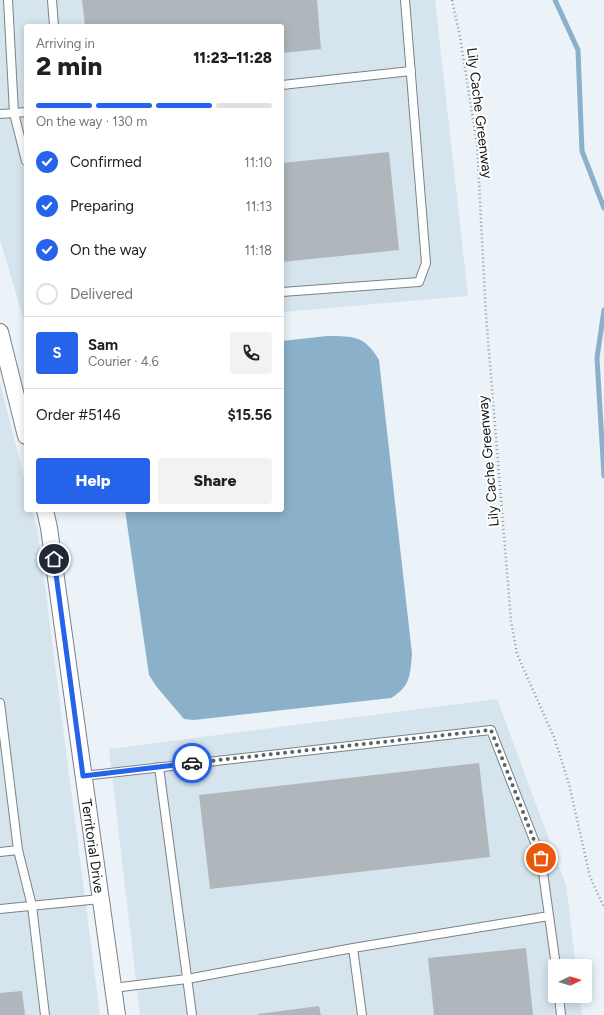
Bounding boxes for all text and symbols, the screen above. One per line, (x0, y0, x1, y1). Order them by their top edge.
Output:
text: Arriving in (36, 36, 95, 51)
street label: Lily Cache Greenway (463, 47, 496, 180)
text: 11:23–11:28 (193, 49, 272, 67)
text: 2 min (36, 50, 102, 82)
text: On the way · 130 m (36, 114, 147, 129)
icon: check (36, 151, 58, 173)
text: Confirmed (70, 153, 142, 171)
text: 11:10 (244, 155, 272, 170)
icon: check (36, 195, 58, 217)
text: Preparing (70, 197, 134, 215)
text: 11:13 (246, 199, 272, 214)
icon: check (36, 239, 58, 261)
text: On the way (70, 241, 147, 259)
text: 11:18 (245, 243, 272, 258)
text: Delivered (70, 285, 133, 303)
button: phone (230, 332, 272, 374)
text: Sam (88, 336, 118, 354)
text: S (52, 344, 62, 362)
text: Courier · 4.6 (88, 354, 159, 369)
street label: Lily Cache Greenway (474, 394, 503, 527)
text: Order #5146 (36, 406, 121, 424)
text: $15.56 (228, 406, 272, 424)
button: Help (36, 458, 150, 504)
button: Share (158, 458, 272, 504)
pin (37, 542, 71, 576)
icon: home (43, 548, 65, 570)
courier (172, 743, 212, 783)
icon: car (181, 752, 203, 774)
street label: Territorial Drive (78, 798, 108, 894)
pin (524, 841, 558, 875)
icon: bag (530, 847, 552, 869)
north arrow (548, 959, 592, 1003)
map controls (548, 959, 592, 1003)

